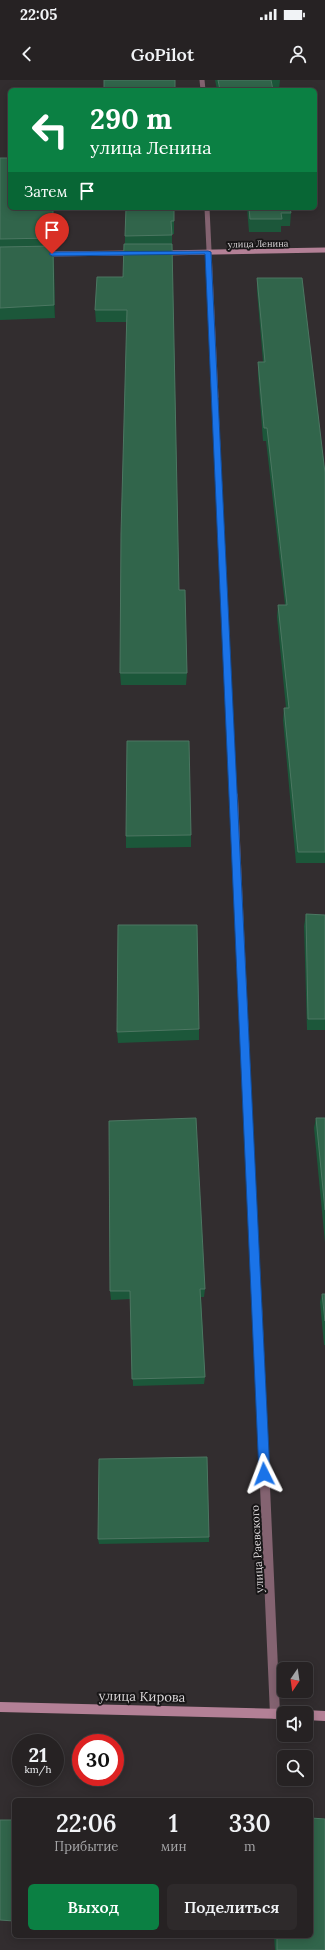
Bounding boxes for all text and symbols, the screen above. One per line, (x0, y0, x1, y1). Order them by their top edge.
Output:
text: 22:05 (20, 5, 57, 24)
icon: back (16, 43, 38, 65)
text: GoPilot (131, 43, 194, 66)
icon: person (287, 43, 309, 65)
text: 290 m (90, 101, 172, 137)
icon: left (24, 104, 76, 156)
text: улица Ленина (90, 136, 211, 159)
icon: arrive (76, 180, 98, 202)
text: Затем (24, 182, 68, 201)
pin (35, 213, 69, 254)
icon: arrive (41, 219, 63, 241)
street label: улица Ленина (228, 237, 289, 250)
position arrow (243, 1453, 285, 1495)
street label: улица Раевского (248, 1505, 266, 1593)
north arrow (277, 1662, 313, 1698)
map controls (277, 1662, 313, 1786)
street label: улица Кирова (99, 1687, 186, 1706)
button: sound (277, 1706, 313, 1742)
speed limit sign: 30 (72, 1734, 124, 1786)
text: 21 (29, 1742, 47, 1767)
button: search (277, 1750, 313, 1786)
text: km/h (24, 1763, 52, 1776)
text: 22:06 (56, 1808, 117, 1839)
text: 1 (169, 1808, 178, 1839)
text: 330 (229, 1808, 271, 1839)
text: Прибытие (54, 1838, 118, 1855)
text: мин (161, 1838, 187, 1855)
text: m (244, 1838, 256, 1855)
button: Выход (28, 1884, 159, 1930)
button: Поделиться (167, 1884, 297, 1930)

